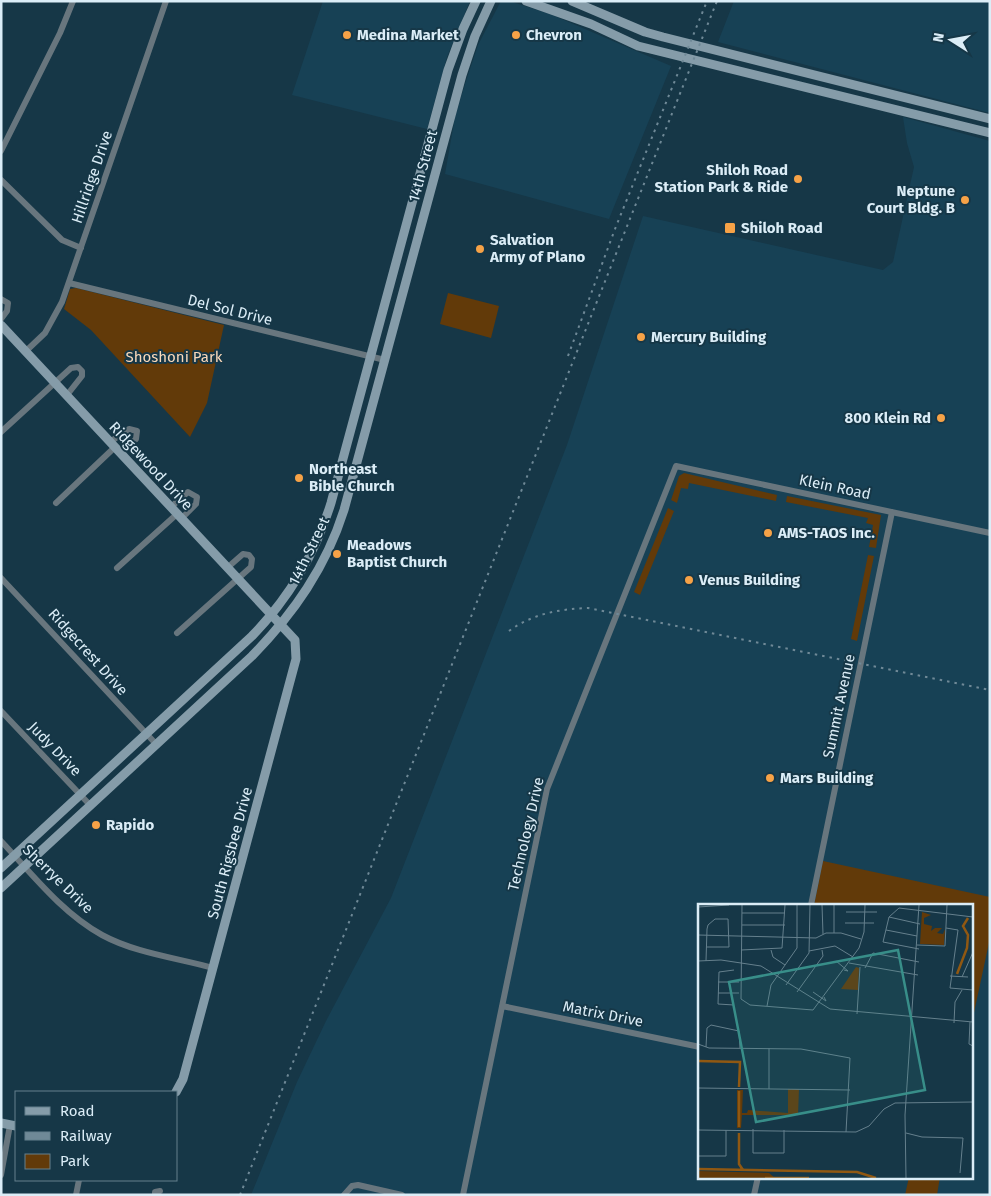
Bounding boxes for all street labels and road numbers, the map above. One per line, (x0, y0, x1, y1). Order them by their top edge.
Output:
street label: Hillridge Drive (68, 128, 116, 226)
street label: 14th Street (405, 128, 441, 204)
street label: Del Sol Drive (186, 291, 274, 329)
street label: Ridgewood Drive (105, 418, 197, 514)
street label: Klein Road (797, 471, 873, 503)
street label: 14th Street (285, 514, 333, 588)
street label: Ridgecrest Drive (44, 605, 132, 699)
street label: Summit Avenue (819, 652, 859, 760)
street label: Judy Drive (25, 718, 85, 780)
street label: Technology Drive (504, 775, 548, 893)
street label: South Rigsbee Drive (204, 785, 256, 921)
street label: Sherrye Drive (19, 841, 97, 917)
street label: Matrix Drive (561, 997, 645, 1031)

